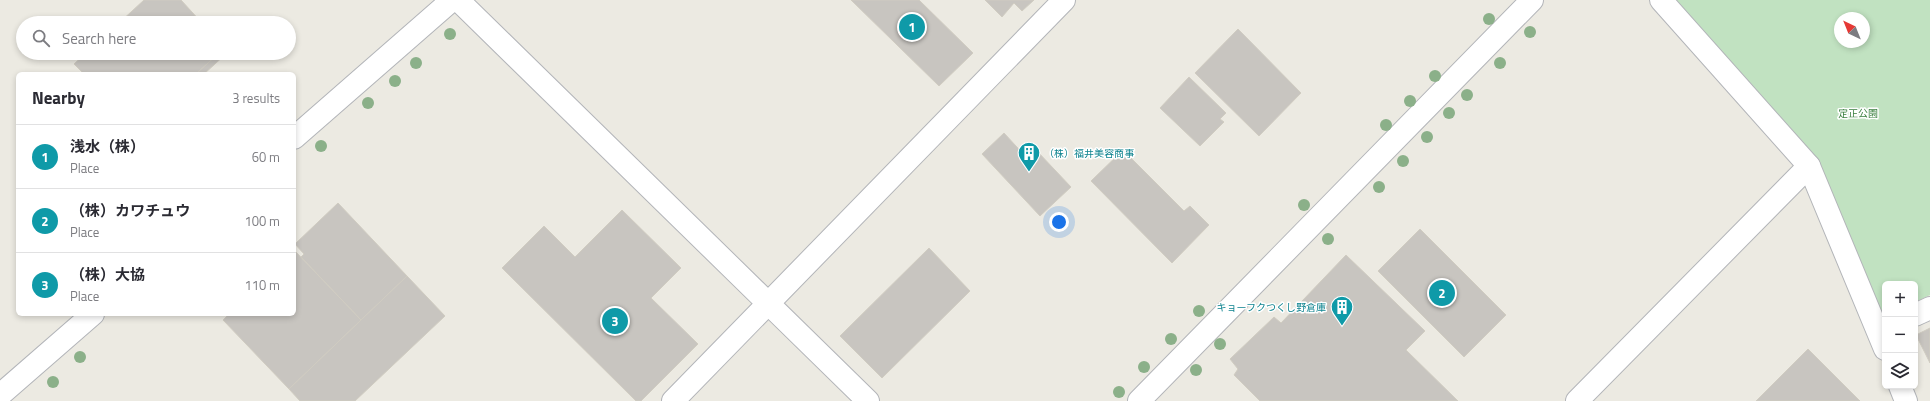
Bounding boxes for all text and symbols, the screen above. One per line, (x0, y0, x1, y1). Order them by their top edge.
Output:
pin: 1 (899, 12, 925, 42)
north arrow (1834, 12, 1870, 48)
search box (16, 16, 296, 60)
icon: search (30, 27, 52, 49)
text: Search here (62, 27, 136, 50)
text: Nearby (32, 85, 85, 111)
text: 3 results (232, 88, 280, 108)
park label: 定正公園 (1838, 106, 1878, 121)
text: 浅水（株） (70, 135, 145, 158)
building icon: （株）福井美容商事 (1016, 140, 1042, 173)
place label: （株）福井美容商事 (1044, 146, 1134, 161)
text: 1 (41, 147, 49, 167)
text: 60 m (252, 147, 280, 167)
text: Place (70, 158, 99, 178)
text: （株）カワチュウ (70, 199, 190, 222)
text: 2 (41, 211, 49, 231)
text: 100 m (244, 211, 280, 231)
your location (1049, 212, 1069, 232)
text: Place (70, 222, 99, 242)
text: （株）大協 (70, 263, 145, 286)
text: 3 (41, 275, 49, 295)
text: 110 m (244, 275, 280, 295)
pin: 2 (1429, 278, 1455, 308)
map controls (1882, 281, 1918, 389)
button: + (1882, 281, 1918, 317)
text: Place (70, 286, 99, 306)
building icon: キョーフクつくし野倉庫 (1329, 294, 1355, 327)
place label: キョーフクつくし野倉庫 (1217, 300, 1326, 315)
pin: 3 (602, 306, 628, 336)
button: − (1882, 317, 1918, 353)
button: layers (1882, 353, 1918, 389)

